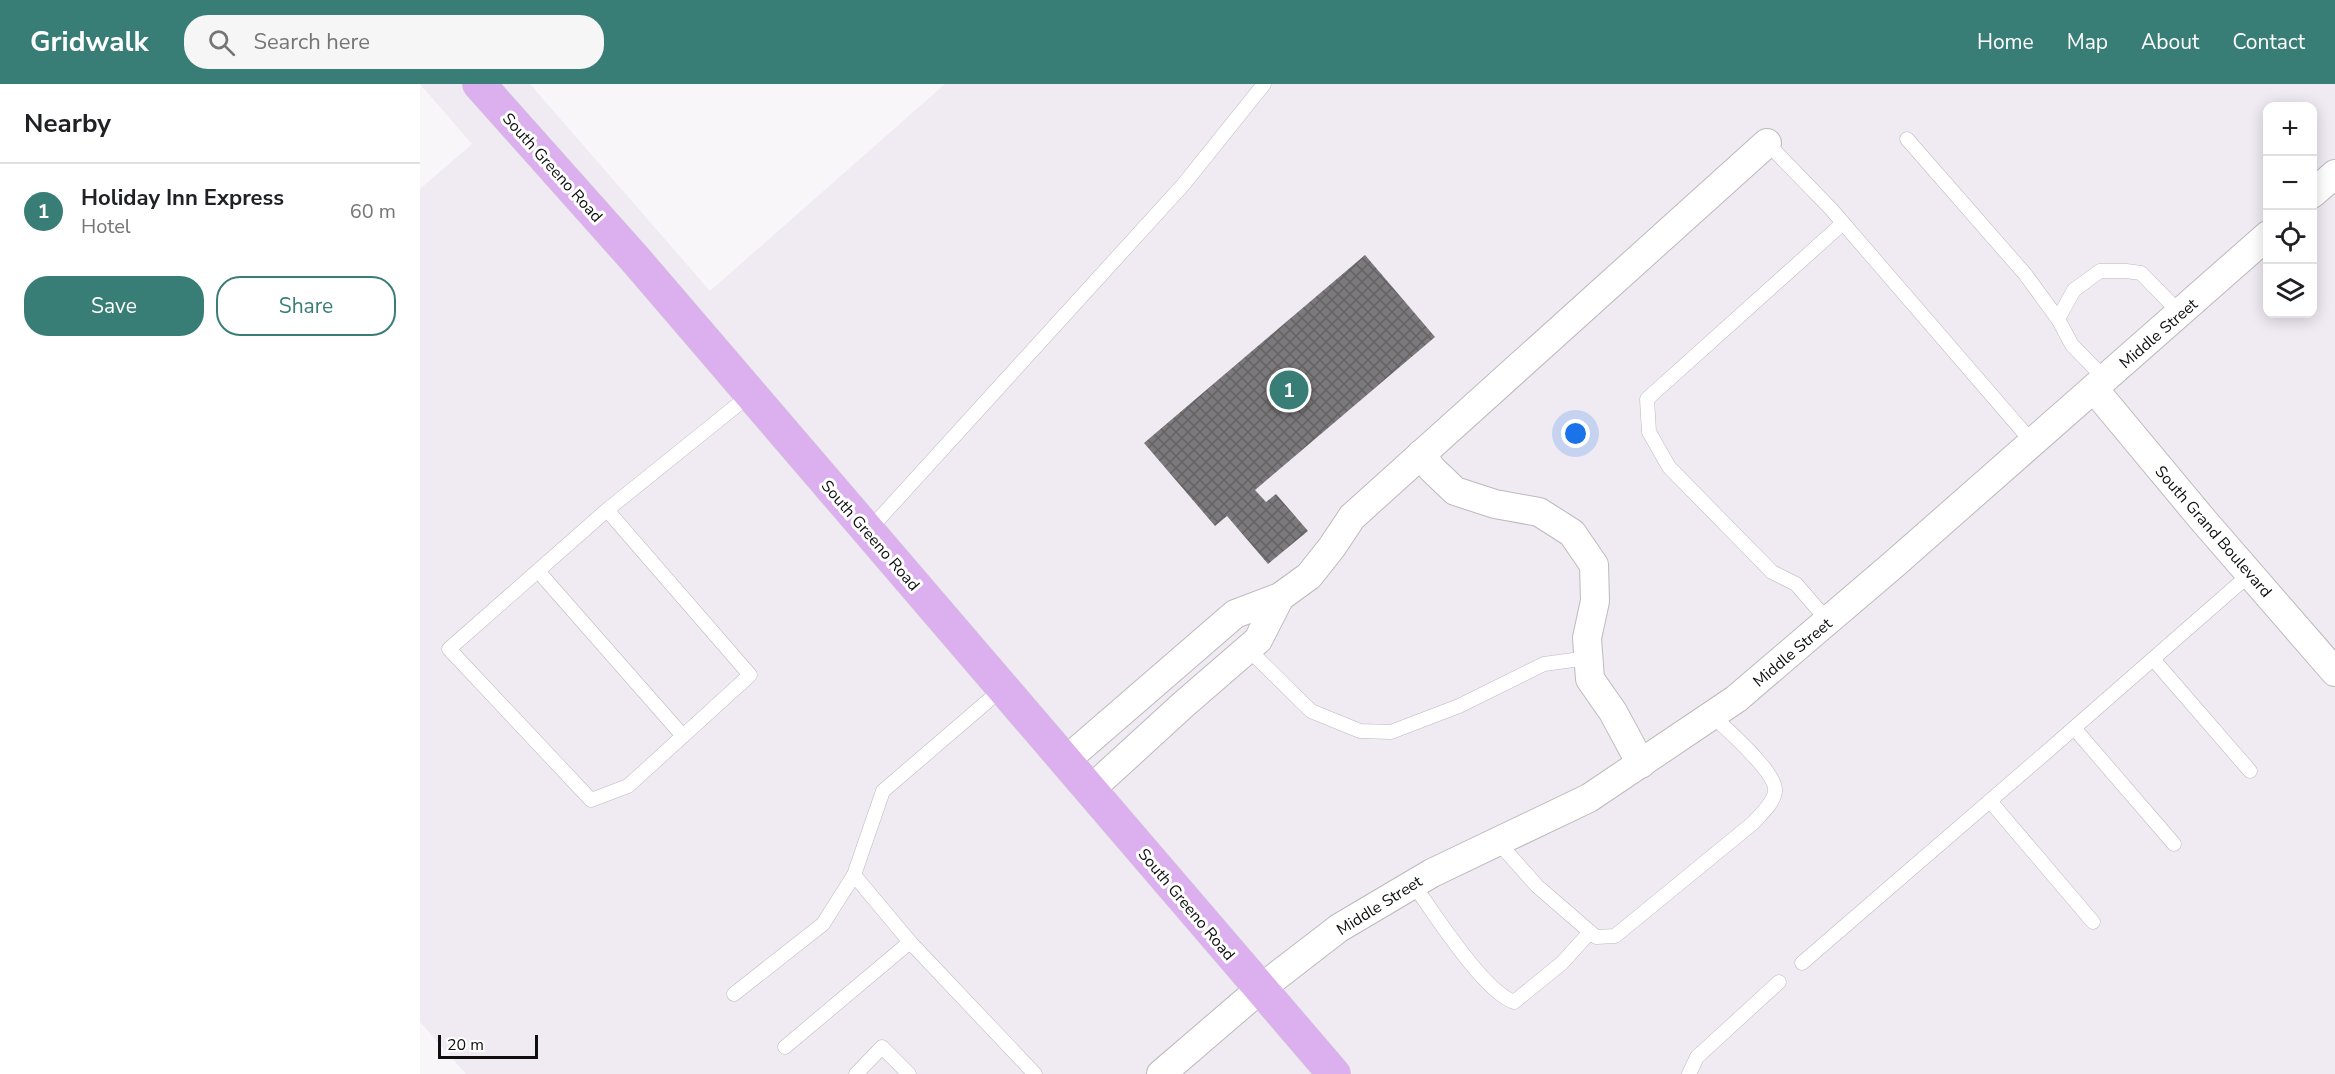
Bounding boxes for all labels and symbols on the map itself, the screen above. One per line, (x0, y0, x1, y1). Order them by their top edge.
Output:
street label: South Greeno Road (497, 108, 607, 227)
street label: Middle Street (2115, 293, 2203, 374)
pin: 1 (1270, 368, 1308, 412)
your location (1561, 419, 1590, 448)
street label: South Grand Boulevard (2150, 461, 2277, 602)
street label: South Greeno Road (816, 476, 925, 596)
street label: Middle Street (1748, 613, 1837, 692)
street label: South Greeno Road (1133, 844, 1240, 965)
street label: Middle Street (1333, 871, 1427, 941)
scale bar (438, 1032, 538, 1060)

